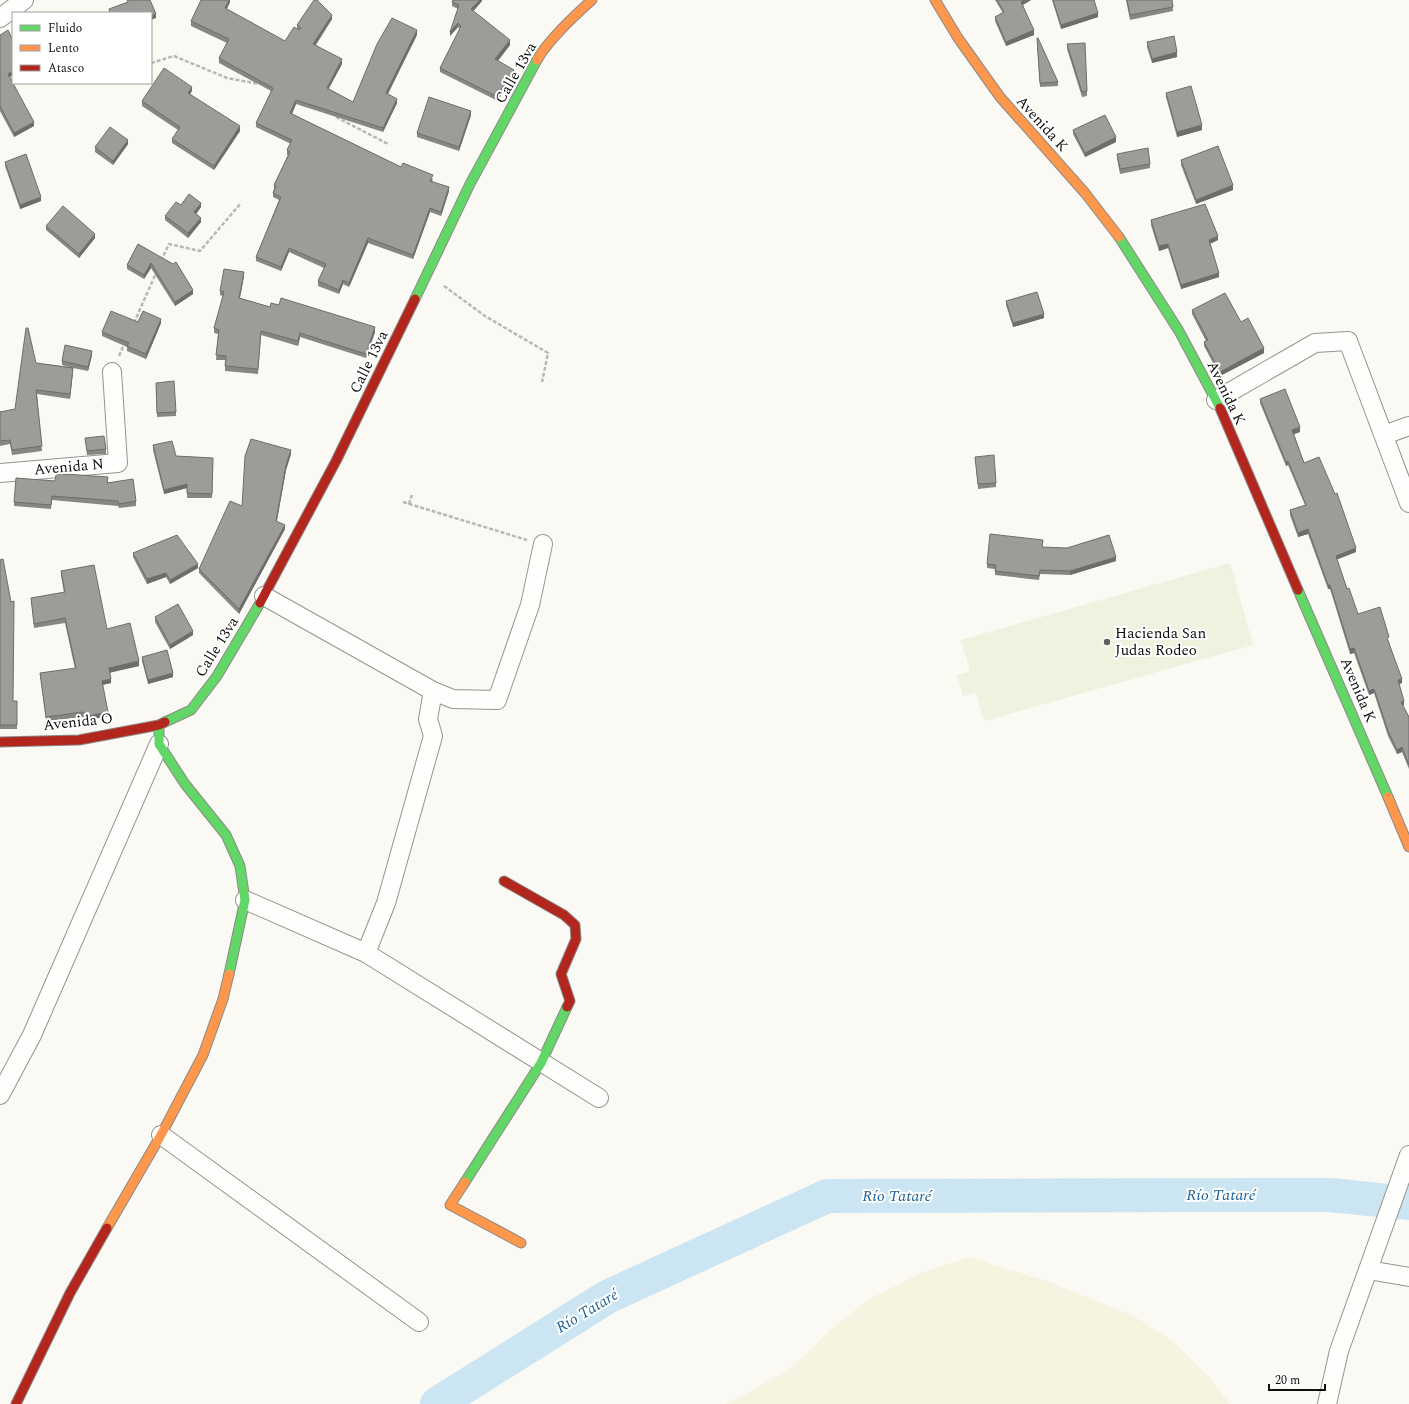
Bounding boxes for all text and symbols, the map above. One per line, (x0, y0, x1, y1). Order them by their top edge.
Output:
legend (12, 12, 152, 84)
text: Fluido (48, 19, 82, 38)
street label: Calle 13va (489, 37, 543, 108)
text: Lento (48, 39, 79, 58)
text: Atasco (48, 59, 84, 78)
street label: Avenida K (1010, 91, 1074, 157)
street label: Calle 13va (344, 326, 394, 397)
street label: Avenida K (1201, 357, 1251, 429)
street label: Avenida N (33, 452, 105, 482)
street label: Calle 13va (189, 612, 245, 682)
place label: Hacienda San Judas Rodeo (1115, 622, 1206, 662)
marker: Hacienda San Judas Rodeo (1102, 637, 1112, 647)
street label: Avenida K (1334, 654, 1382, 726)
street label: Avenida O (42, 707, 114, 737)
water label: Río Tataré (1186, 1183, 1258, 1207)
water label: Río Tataré (862, 1184, 934, 1208)
water label: Río Tataré (551, 1282, 625, 1339)
scale bar (1269, 1366, 1325, 1392)
text: 20 m (1275, 1371, 1300, 1390)

